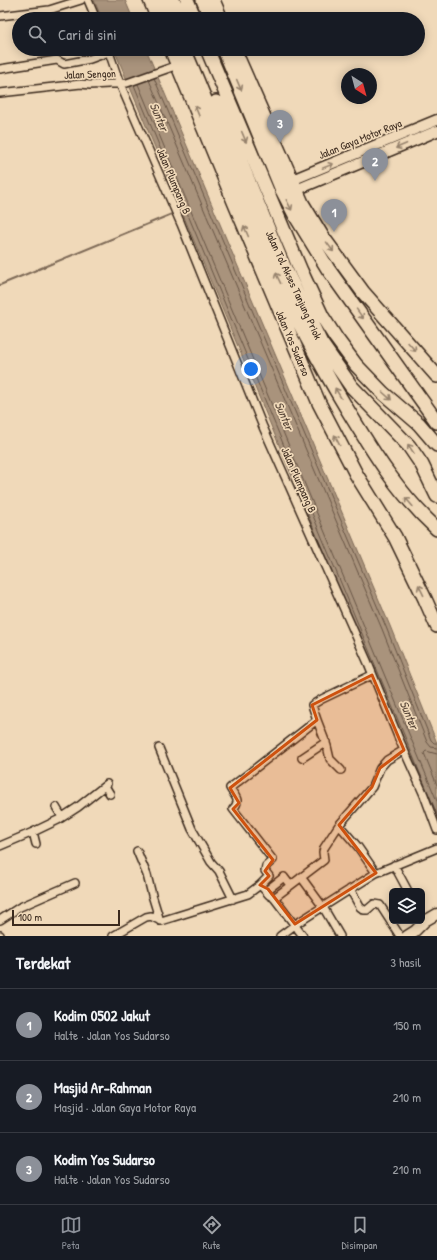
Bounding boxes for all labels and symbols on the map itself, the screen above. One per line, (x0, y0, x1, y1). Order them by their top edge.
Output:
street label: Jalan Sengon (64, 66, 116, 82)
north arrow (341, 68, 377, 104)
one-way arrow (236, 78, 243, 90)
water label: Sunter (146, 100, 174, 135)
one-way arrow (192, 105, 200, 117)
pin: 3 (267, 110, 293, 143)
street label: Jalan Gaya Motor Raya (316, 116, 404, 162)
one-way arrow (241, 130, 248, 142)
one-way arrow (395, 143, 407, 151)
street label: Jalan Plumpang B (154, 146, 194, 216)
pin: 2 (362, 148, 388, 181)
one-way arrow (322, 161, 334, 169)
one-way arrow (286, 198, 293, 210)
pin: 1 (321, 199, 347, 232)
one-way arrow (242, 226, 249, 238)
street label: Jalan Tol Akses Tanjung Priok (263, 228, 326, 342)
one-way arrow (326, 242, 334, 253)
one-way arrow (274, 272, 281, 284)
street label: Jalan Yos Sudarso (273, 308, 313, 379)
one-way arrow (356, 308, 364, 319)
one-way arrow (408, 342, 417, 353)
your location (241, 359, 261, 379)
one-way arrow (333, 387, 341, 399)
one-way arrow (382, 391, 392, 401)
water label: Sunter (271, 399, 299, 434)
one-way arrow (333, 434, 341, 446)
one-way arrow (407, 444, 415, 455)
street label: Jalan Plumpang B (278, 445, 320, 515)
one-way arrow (405, 496, 414, 507)
one-way arrow (417, 585, 425, 597)
water label: Sunter (396, 698, 424, 733)
scale bar (12, 908, 120, 927)

